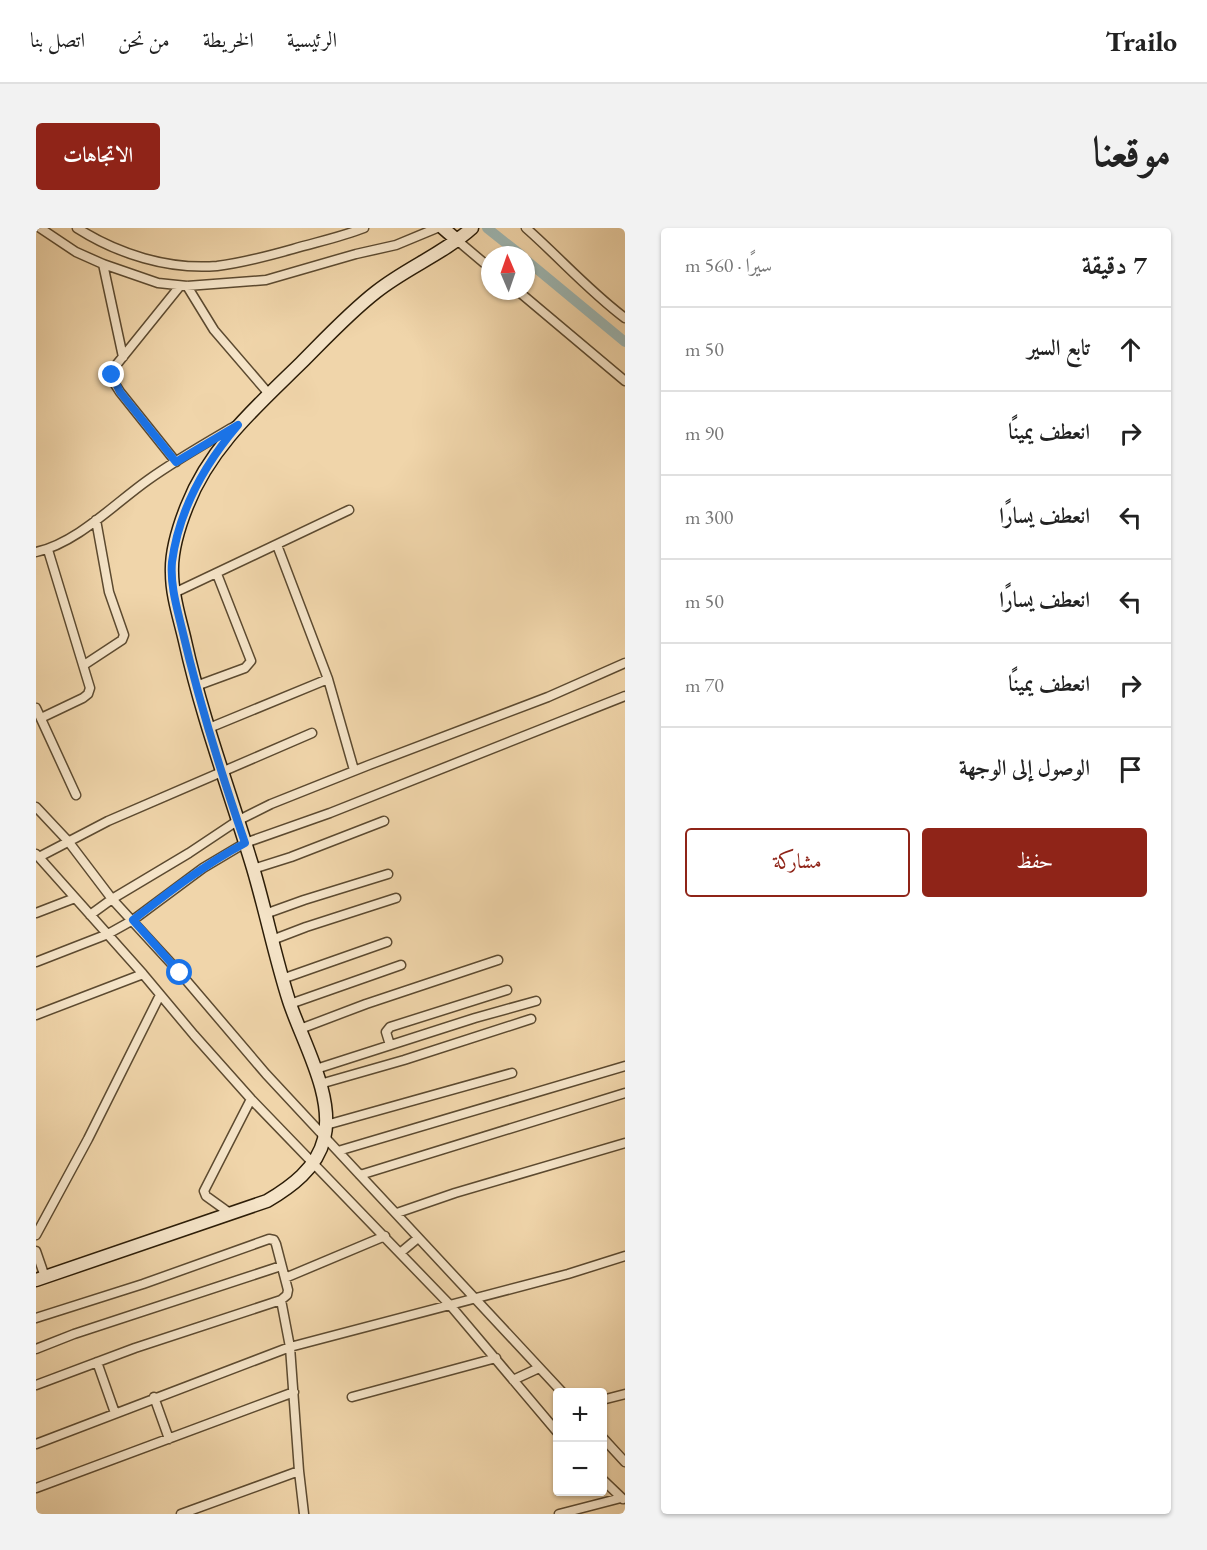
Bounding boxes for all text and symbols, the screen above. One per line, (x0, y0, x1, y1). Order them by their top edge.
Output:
text: Trailo (1105, 23, 1177, 59)
text: اتصل بنا (30, 26, 85, 53)
text: من نحن (118, 26, 170, 53)
text: الخريطة (203, 26, 254, 53)
text: الرئيسية (287, 26, 337, 53)
button: الاتجاهات (36, 123, 160, 190)
text: موقعنا (1093, 124, 1171, 179)
north arrow (481, 246, 535, 300)
text: 7 دقيقة (1082, 248, 1147, 282)
text: سيرًا · 560 m (685, 252, 772, 278)
text: تابع السير (1027, 333, 1090, 362)
icon: ahead (1114, 333, 1147, 366)
text: 50 m (685, 336, 724, 362)
route end (98, 361, 124, 387)
text: انعطف يمينًا (1008, 417, 1090, 446)
icon: right (1114, 417, 1147, 450)
text: 90 m (685, 420, 724, 446)
text: انعطف يسارًا (999, 501, 1090, 530)
icon: left (1114, 501, 1147, 534)
text: 300 m (685, 504, 733, 530)
text: انعطف يسارًا (999, 585, 1090, 614)
icon: left (1114, 585, 1147, 618)
text: 50 m (685, 588, 724, 614)
text: انعطف يمينًا (1008, 669, 1090, 698)
icon: right (1114, 669, 1147, 702)
text: 70 m (685, 672, 724, 698)
text: الوصول إلى الوجهة (959, 753, 1090, 782)
icon: arrive (1114, 753, 1147, 786)
button: مشاركة (685, 828, 910, 897)
button: حفظ (922, 828, 1147, 897)
route start (166, 959, 192, 985)
map controls (553, 1388, 607, 1496)
button: + (553, 1388, 607, 1442)
button: − (553, 1442, 607, 1496)

